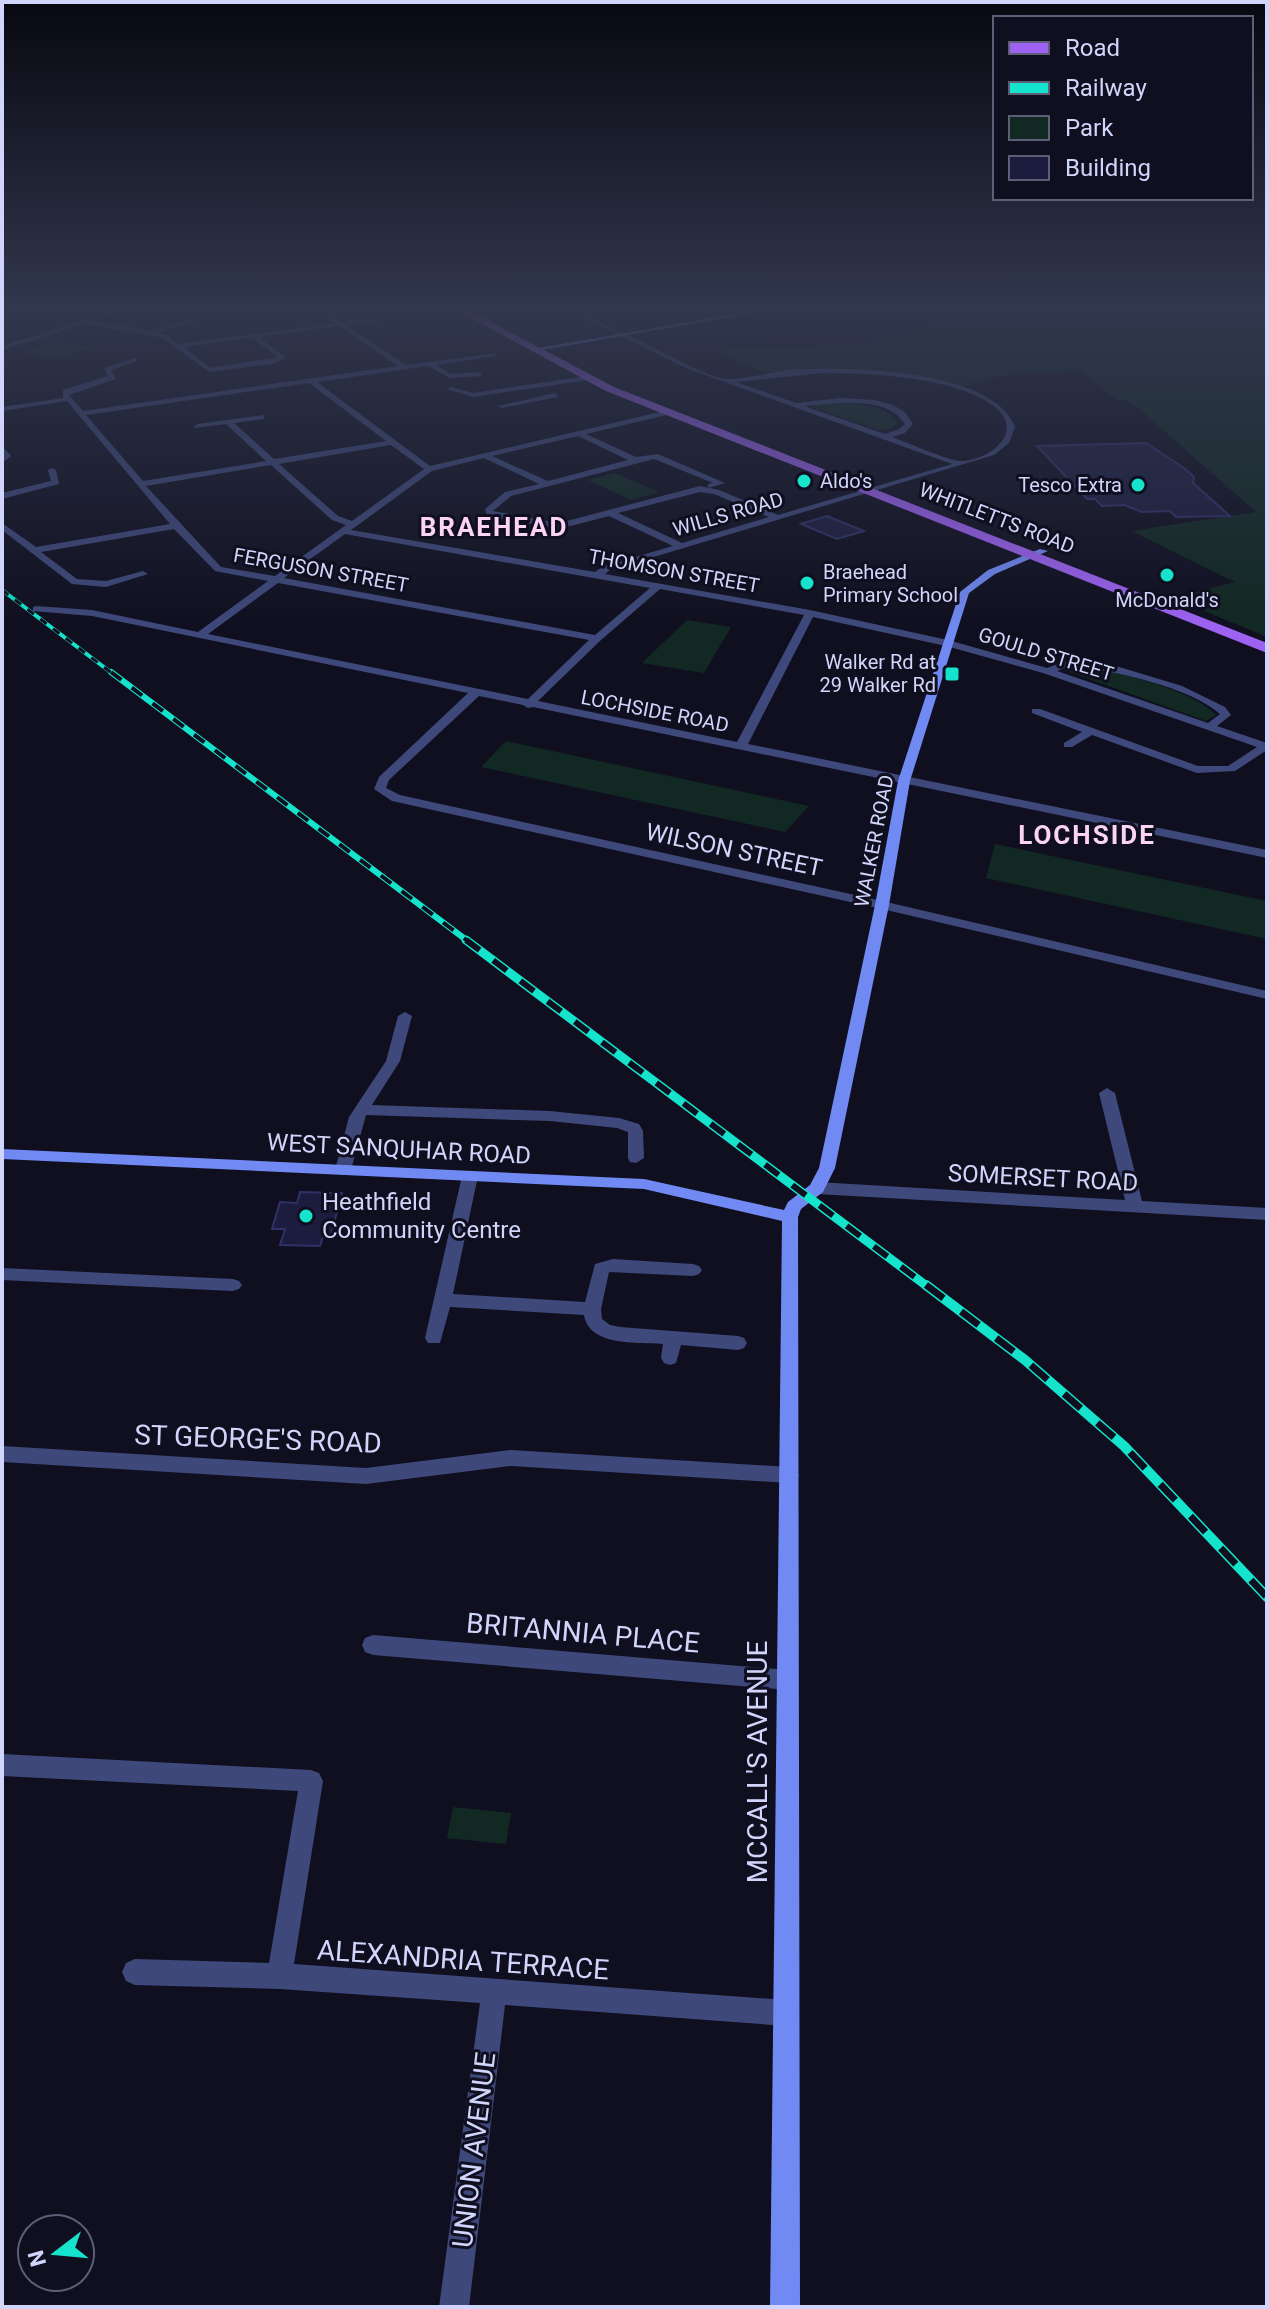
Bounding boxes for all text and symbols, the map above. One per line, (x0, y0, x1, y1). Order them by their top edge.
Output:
legend (993, 16, 1253, 200)
text: Road (1065, 34, 1120, 62)
text: Railway (1065, 74, 1147, 102)
text: Park (1065, 114, 1114, 142)
text: Building (1065, 154, 1151, 182)
place label: Aldo's (820, 469, 872, 493)
marker: Aldo's (795, 472, 813, 490)
place label: Tesco Extra (1018, 473, 1122, 497)
marker: Tesco Extra (1129, 476, 1147, 494)
street label: WHITLETTS ROAD (916, 477, 1078, 559)
street label: WILLS ROAD (670, 487, 786, 541)
district label: BRAEHEAD (420, 512, 568, 542)
street label: FERGUSON STREET (232, 543, 410, 597)
street label: THOMSON STREET (587, 544, 761, 598)
place label: Braehead Primary School (823, 560, 958, 607)
marker: McDonald's (1158, 566, 1176, 584)
marker: Braehead Primary School (798, 574, 816, 592)
place label: McDonald's (1115, 588, 1219, 612)
street label: GOULD STREET (975, 622, 1117, 686)
place label: Walker Rd at 29 Walker Rd (820, 650, 936, 697)
marker: Walker Rd at 29 Walker Rd (943, 665, 961, 683)
street label: LOCHSIDE ROAD (579, 685, 731, 737)
street label: WALKER ROAD (849, 773, 899, 909)
street label: WILSON STREET (643, 818, 825, 882)
district label: LOCHSIDE (1018, 820, 1156, 850)
street label: WEST SANQUHAR ROAD (266, 1128, 532, 1170)
street label: SOMERSET ROAD (947, 1159, 1139, 1197)
place label: Heathfield Community Centre (322, 1188, 521, 1244)
marker: Heathfield Community Centre (297, 1207, 315, 1225)
street label: ST GEORGE'S ROAD (134, 1418, 382, 1460)
street label: BRITANNIA PLACE (465, 1606, 701, 1660)
street label: MCCALL'S AVENUE (741, 1641, 774, 1883)
street label: ALEXANDRIA TERRACE (316, 1933, 610, 1987)
street label: UNION AVENUE (446, 2050, 502, 2250)
north arrow (16, 2213, 96, 2293)
text: N (23, 2247, 51, 2269)

